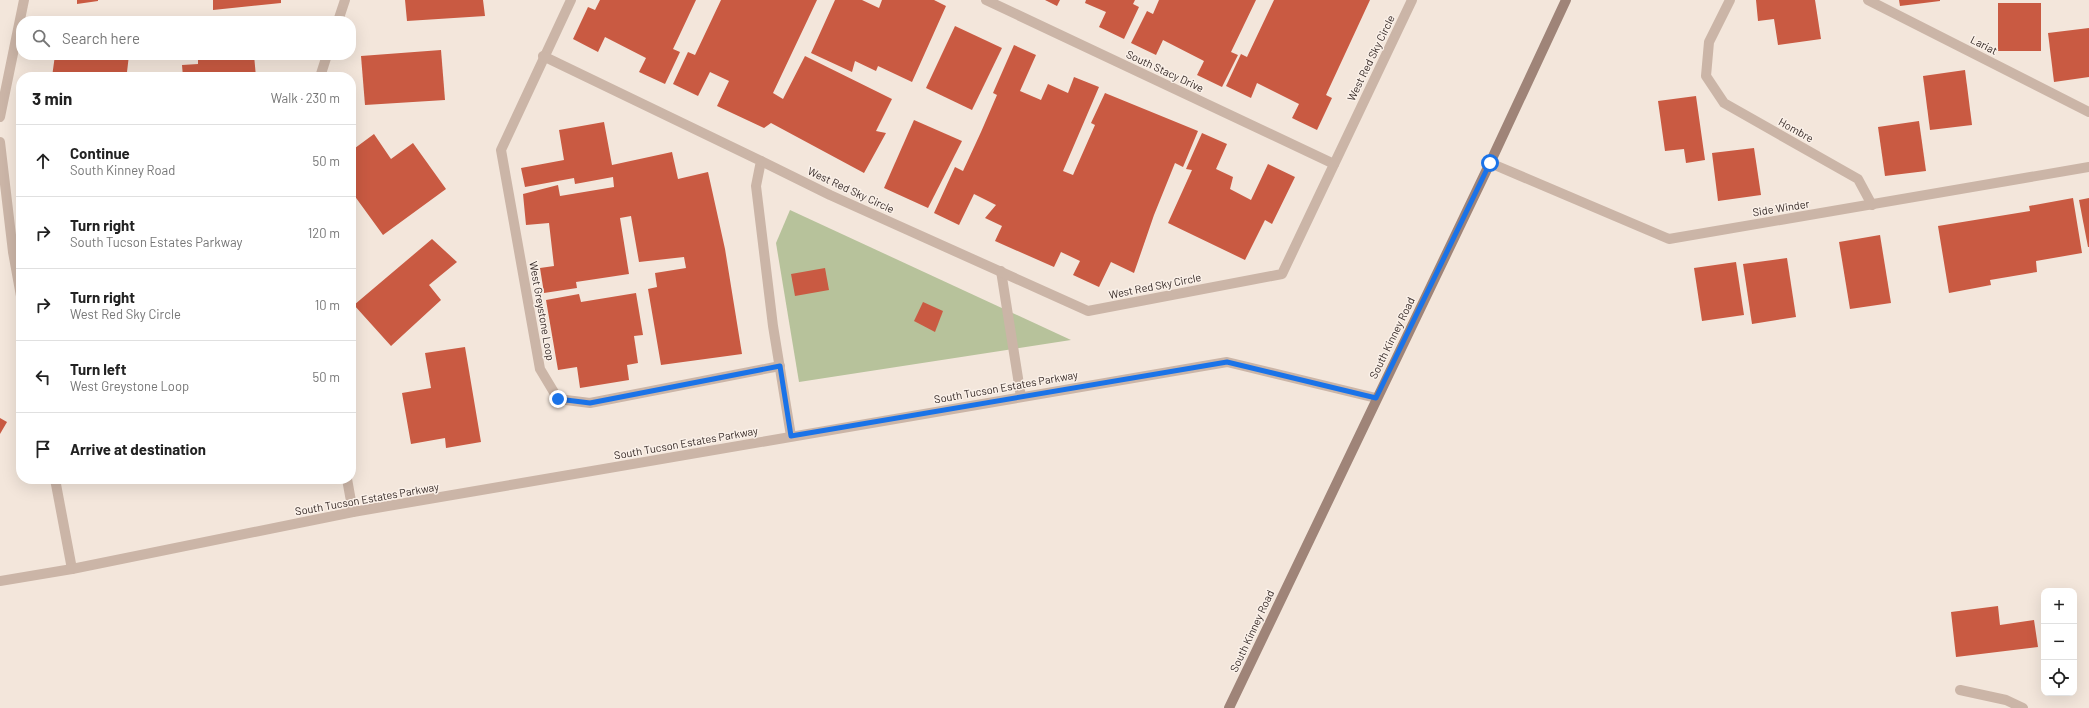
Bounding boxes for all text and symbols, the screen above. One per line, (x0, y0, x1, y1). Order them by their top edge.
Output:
street label: West Red Sky Circle (1344, 13, 1397, 103)
search box (16, 16, 356, 60)
icon: search (30, 27, 52, 49)
text: Search here (62, 29, 140, 47)
street label: Lariat (1969, 32, 2000, 57)
street label: South Stacy Drive (1124, 47, 1206, 94)
text: 3 min (32, 88, 72, 108)
text: Walk · 230 m (271, 90, 340, 106)
street label: Hombre (1776, 115, 1816, 145)
text: Continue (70, 144, 130, 162)
icon: ahead (32, 150, 54, 172)
text: 50 m (313, 153, 340, 169)
route start (1481, 154, 1499, 172)
text: South Kinney Road (70, 162, 175, 178)
street label: West Red Sky Circle (806, 164, 897, 215)
street label: Side Winder (1752, 197, 1810, 218)
text: Turn right (70, 216, 135, 234)
icon: right (32, 222, 54, 244)
text: 120 m (308, 225, 340, 241)
text: South Tucson Estates Parkway (70, 234, 242, 250)
street label: West Greystone Loop (527, 260, 558, 362)
street label: West Red Sky Circle (1108, 270, 1202, 301)
text: Turn right (70, 288, 135, 306)
icon: right (32, 294, 54, 316)
street label: South Kinney Road (1366, 295, 1417, 381)
text: 10 m (315, 297, 340, 313)
text: West Red Sky Circle (70, 306, 181, 322)
text: Turn left (70, 360, 126, 378)
icon: left (32, 366, 54, 388)
street label: South Tucson Estates Parkway (933, 367, 1079, 406)
text: 50 m (313, 369, 340, 385)
text: West Greystone Loop (70, 378, 189, 394)
route end (549, 390, 567, 408)
street label: South Tucson Estates Parkway (613, 423, 759, 462)
icon: arrive (32, 438, 54, 460)
text: Arrive at destination (70, 440, 206, 458)
street label: South Tucson Estates Parkway (294, 479, 440, 518)
street label: South Kinney Road (1227, 588, 1276, 674)
map controls (2041, 588, 2077, 696)
button: + (2041, 588, 2077, 624)
button: − (2041, 624, 2077, 660)
button: locate (2041, 660, 2077, 696)

